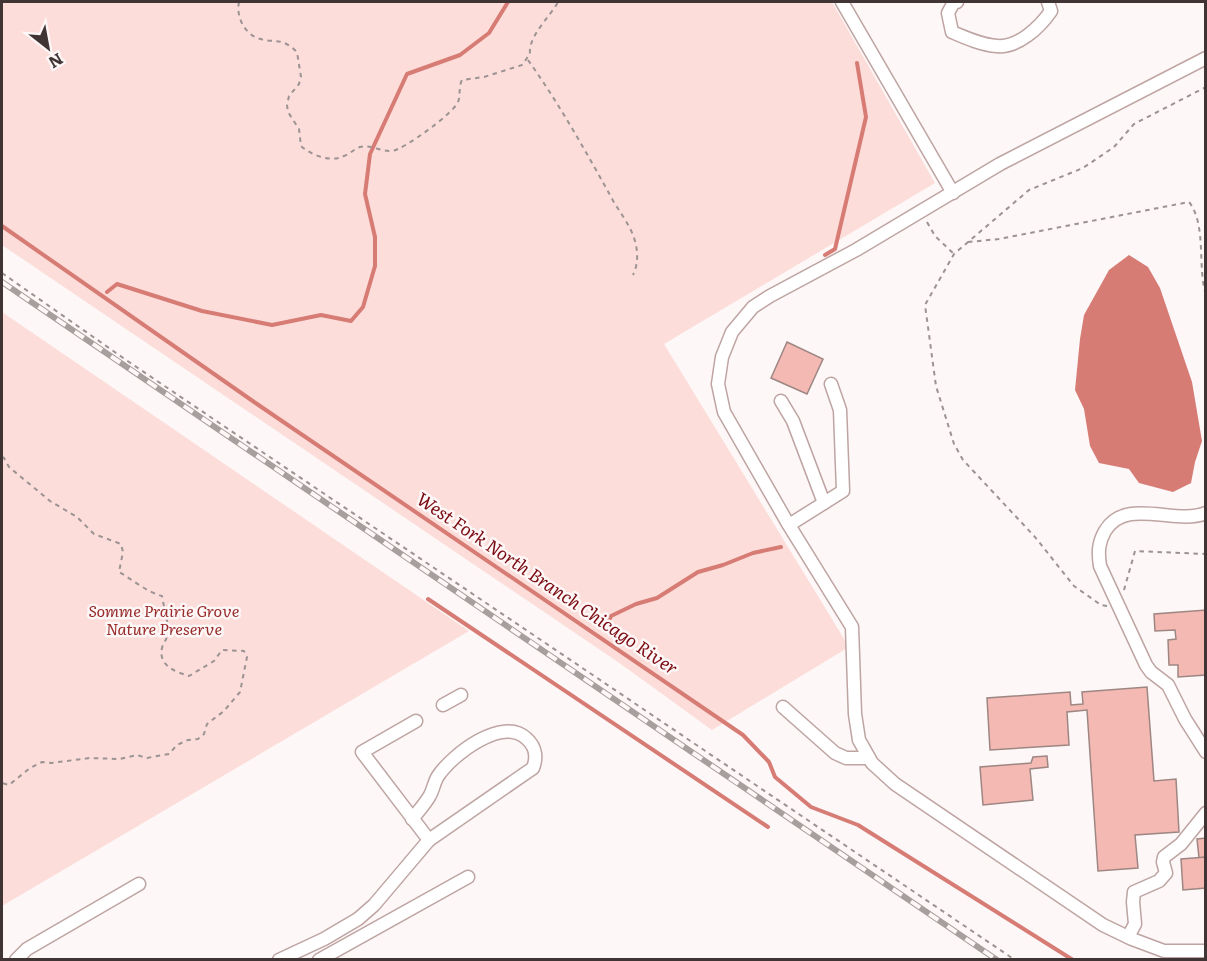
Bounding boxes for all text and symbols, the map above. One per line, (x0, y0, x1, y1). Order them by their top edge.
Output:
north arrow (18, 18, 78, 78)
text: N (44, 48, 68, 75)
water label: West Fork North Branch Chicago River (412, 485, 684, 681)
park label: Somme Prairie Grove Nature Preserve (89, 598, 239, 640)

